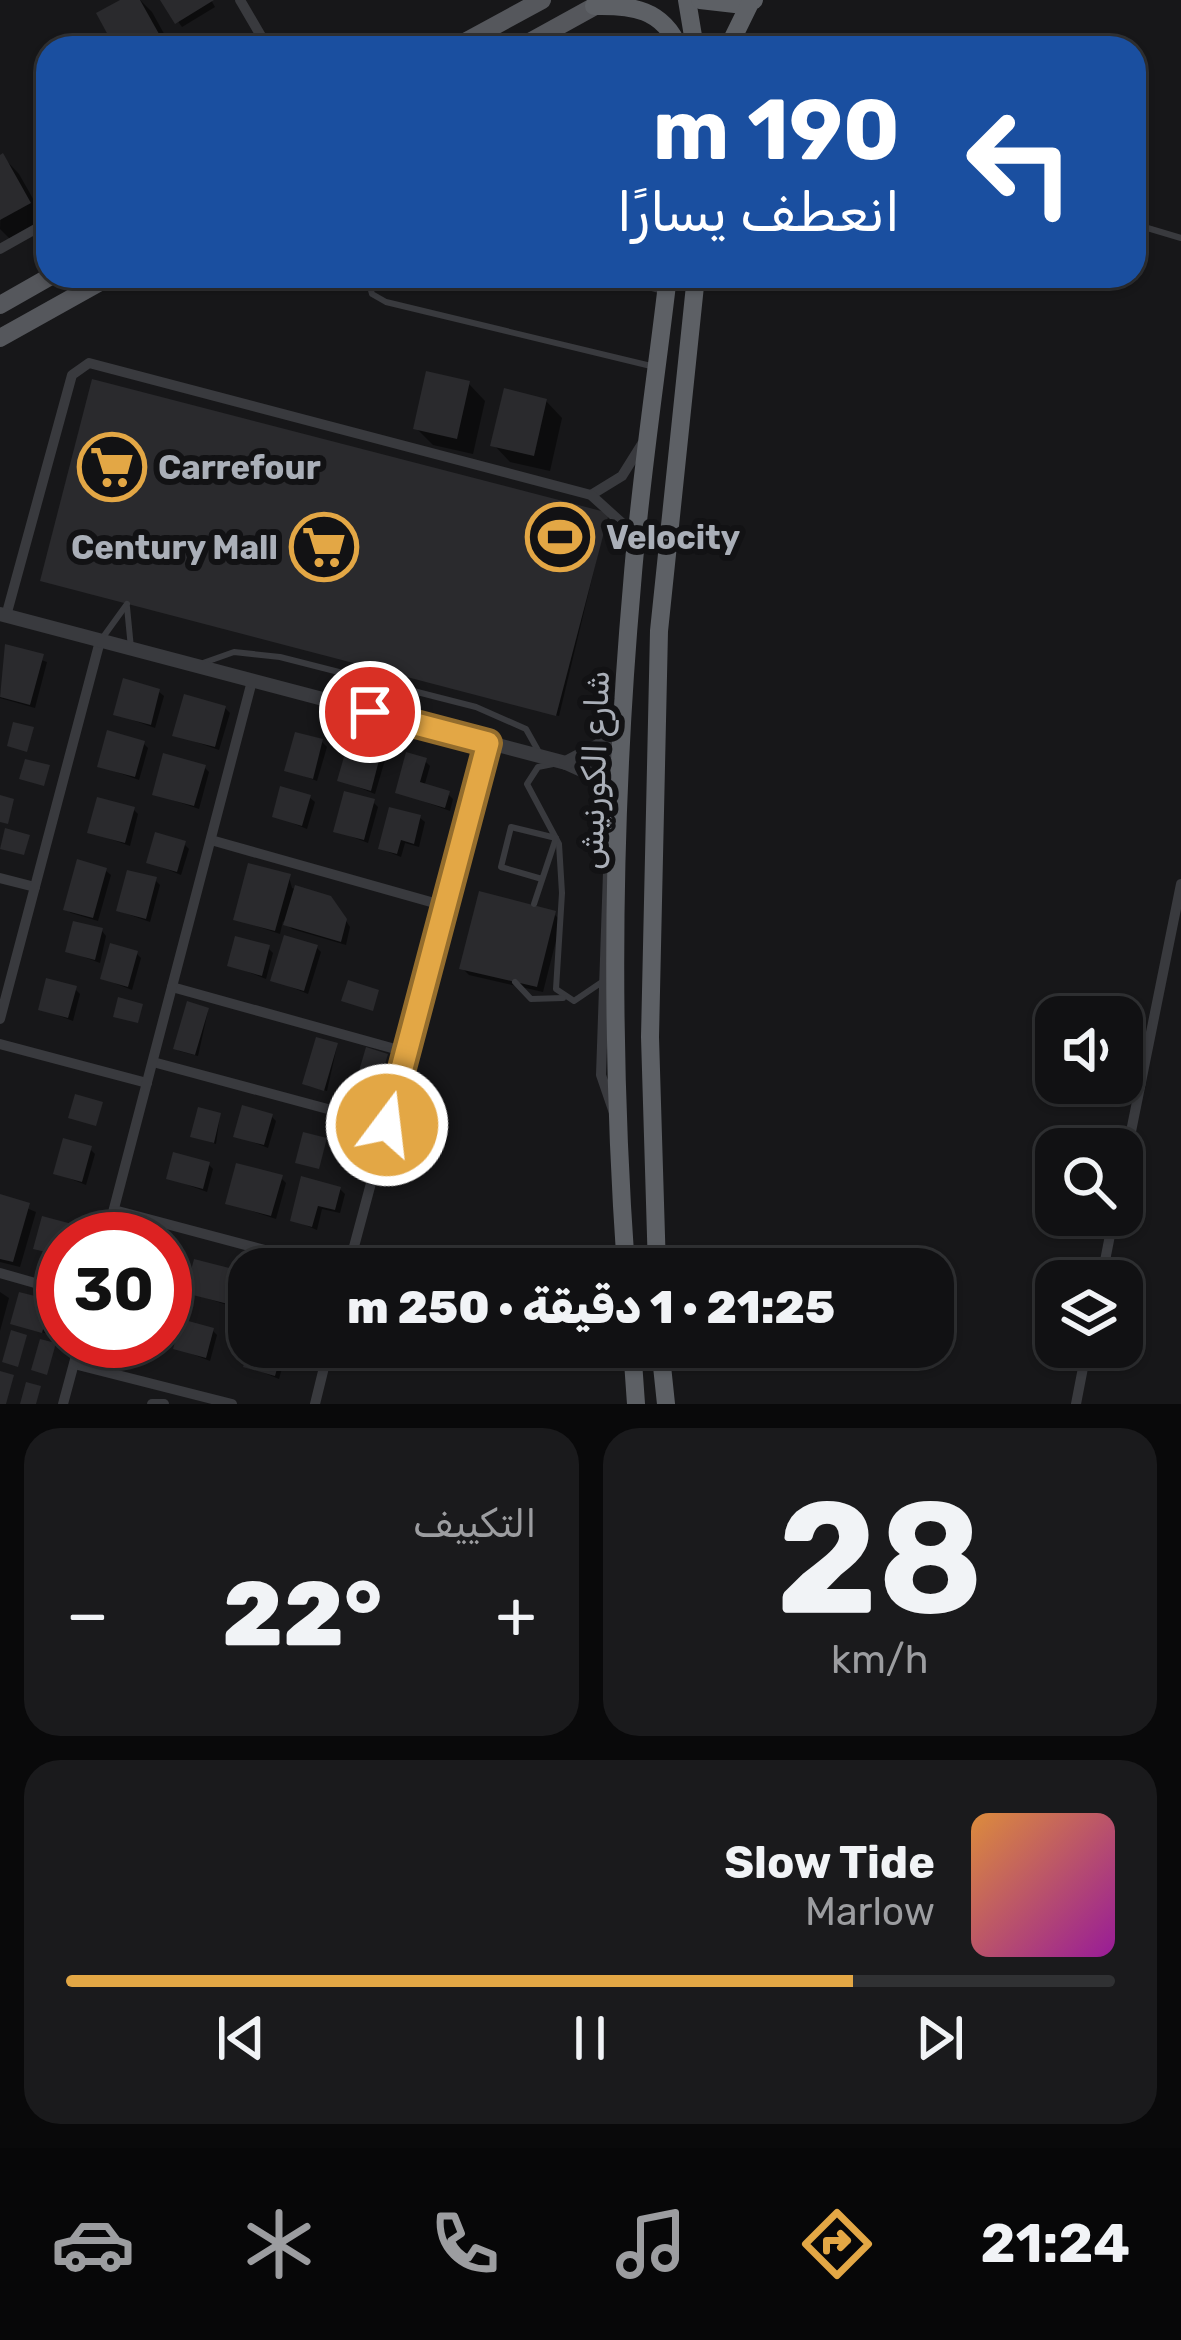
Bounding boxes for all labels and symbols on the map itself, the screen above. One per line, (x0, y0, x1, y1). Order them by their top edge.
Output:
supermarket icon: Carrefour (77, 432, 147, 502)
place label: Carrefour (158, 448, 321, 487)
sports icon: Velocity (525, 502, 595, 572)
supermarket icon: Century Mall (289, 512, 359, 582)
place label: Velocity (606, 518, 741, 557)
place label: Century Mall (71, 528, 278, 567)
pin (319, 661, 421, 763)
street label: شارع الكورنيش (571, 670, 621, 871)
position arrow (324, 1062, 450, 1188)
speed limit sign: 30 (36, 1212, 192, 1368)

